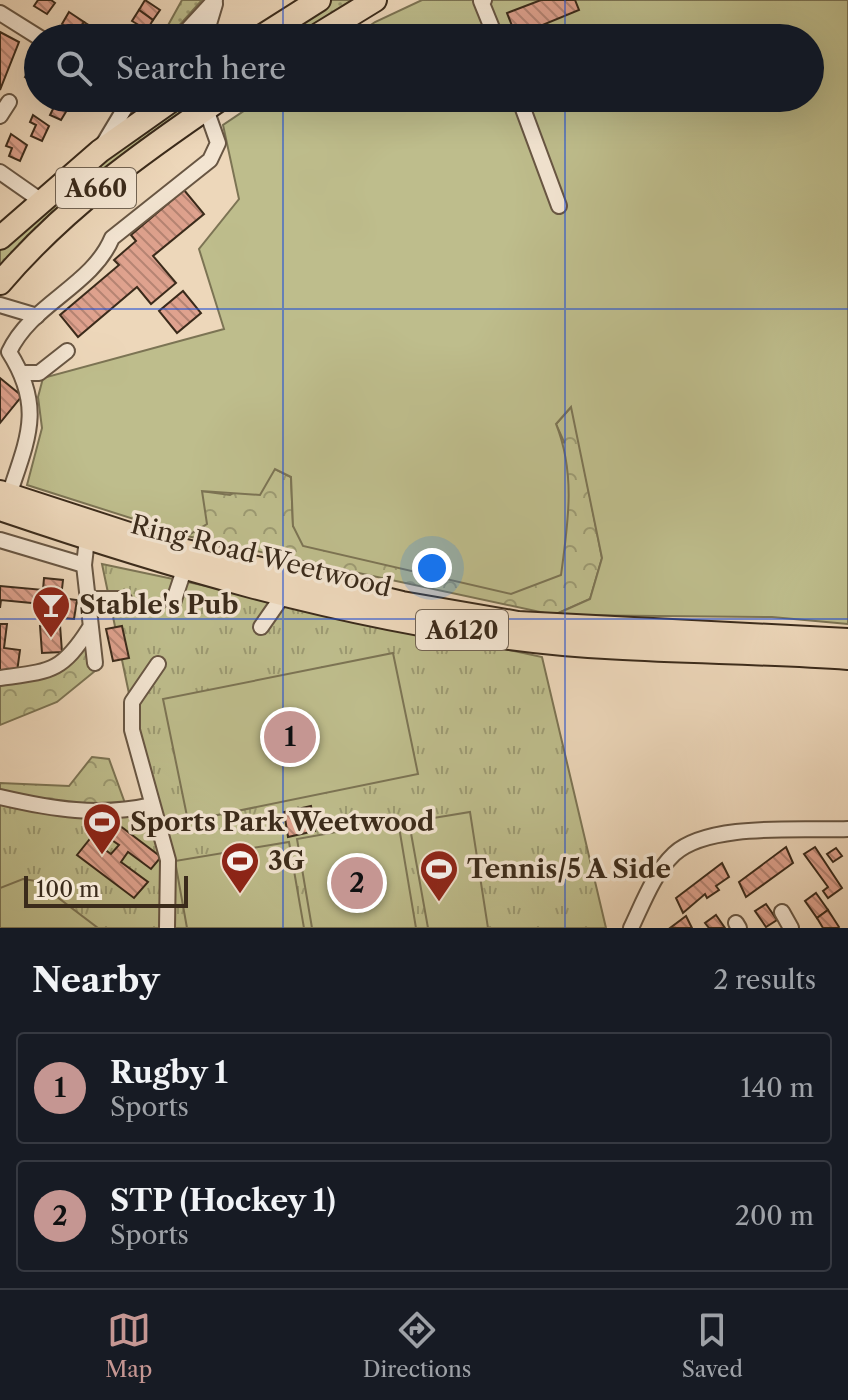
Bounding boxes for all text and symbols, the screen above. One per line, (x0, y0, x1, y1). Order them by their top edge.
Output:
search box (24, 24, 824, 112)
icon: search (52, 46, 96, 90)
text: Search here (116, 50, 286, 87)
road number: A660 (56, 168, 136, 208)
street label: Ring Road Weetwood (127, 508, 395, 604)
your location (412, 548, 452, 588)
bar icon: Stable's Pub (30, 584, 72, 639)
place label: Stable's Pub (79, 589, 239, 621)
road number: A6120 (416, 610, 508, 650)
pin: 1 (264, 707, 316, 767)
sports icon: Sports Park Weetwood (81, 801, 123, 856)
place label: Sports Park Weetwood (130, 806, 434, 838)
sports icon: 3G (219, 840, 261, 895)
place label: 3G (268, 845, 305, 877)
sports icon: Tennis/5 A Side (418, 848, 460, 903)
pin: 2 (331, 853, 383, 913)
place label: Tennis/5 A Side (467, 853, 671, 885)
scale bar (24, 872, 188, 908)
text: 100 m (36, 876, 99, 903)
text: Nearby (32, 959, 160, 1001)
text: 2 results (713, 964, 816, 996)
text: Rugby 1 (110, 1054, 228, 1091)
text: 1 (54, 1072, 66, 1104)
text: 140 m (740, 1072, 814, 1104)
text: Sports (110, 1091, 189, 1123)
text: STP (Hockey 1) (110, 1182, 336, 1219)
text: 2 (52, 1200, 68, 1232)
text: 200 m (735, 1200, 814, 1232)
text: Sports (110, 1219, 189, 1251)
tab: Map (105, 1308, 152, 1383)
tab: Directions (363, 1308, 471, 1383)
tab: Saved (682, 1308, 743, 1383)

